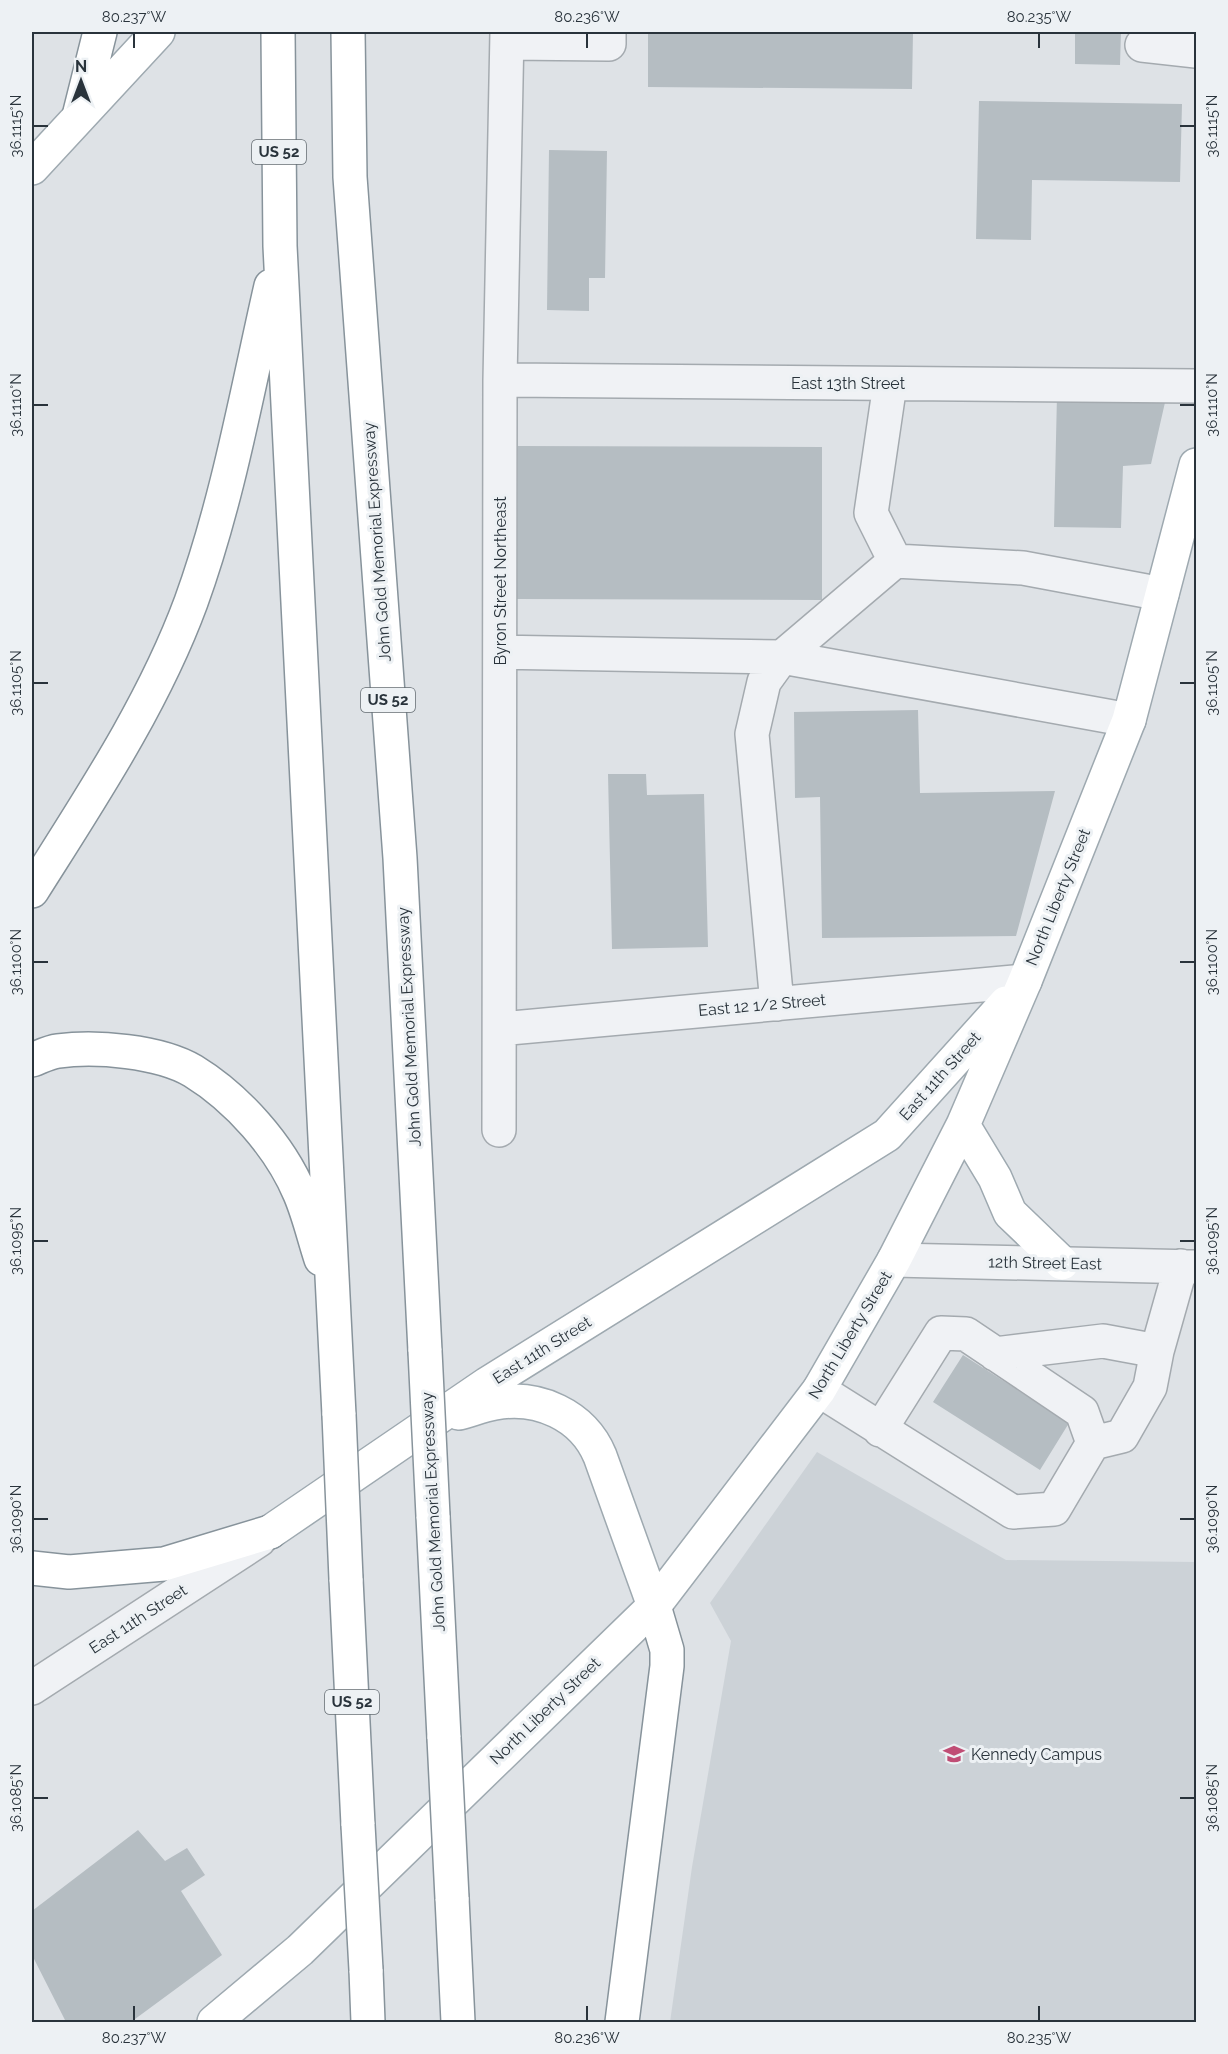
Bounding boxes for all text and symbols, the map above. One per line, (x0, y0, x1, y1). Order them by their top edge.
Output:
text: 80.237°W (102, 8, 166, 26)
text: 80.236°W (554, 8, 620, 26)
text: 80.235°W (1007, 8, 1072, 26)
north arrow (51, 51, 111, 111)
text: N (75, 57, 87, 76)
text: 36.1115°N (7, 95, 25, 157)
text: 36.1115°N (1203, 95, 1221, 157)
road number: US 52 (252, 140, 306, 164)
text: 36.1110°N (7, 373, 25, 437)
text: 36.1110°N (1203, 373, 1221, 437)
street label: East 13th Street (791, 374, 906, 393)
street label: John Gold Memorial Expressway (359, 421, 395, 662)
street label: Byron Street Northeast (491, 496, 510, 666)
text: 36.1105°N (7, 650, 25, 716)
text: 36.1105°N (1203, 650, 1221, 716)
road number: US 52 (361, 688, 415, 712)
street label: North Liberty Street (1022, 825, 1094, 968)
street label: John Gold Memorial Expressway (393, 906, 425, 1147)
text: 36.1100°N (7, 929, 25, 995)
text: 36.1100°N (1203, 929, 1221, 995)
street label: East 12 1/2 Street (698, 990, 827, 1020)
street label: East 11th Street (895, 1027, 985, 1124)
text: 36.1095°N (7, 1207, 25, 1275)
text: 36.1095°N (1203, 1207, 1221, 1275)
street label: 12th Street East (988, 1253, 1103, 1274)
street label: North Liberty Street (804, 1267, 896, 1402)
street label: East 11th Street (489, 1312, 595, 1388)
street label: John Gold Memorial Expressway (417, 1391, 449, 1632)
text: 36.1090°N (7, 1485, 25, 1553)
text: 36.1090°N (1203, 1485, 1221, 1553)
street label: East 11th Street (86, 1580, 191, 1658)
street label: North Liberty Street (486, 1653, 605, 1768)
road number: US 52 (325, 1690, 379, 1714)
school or university icon: Kennedy Campus (942, 1742, 966, 1766)
place label: Kennedy Campus (971, 1745, 1102, 1764)
text: 36.1085°N (7, 1764, 25, 1832)
text: 36.1085°N (1203, 1764, 1221, 1832)
text: 80.237°W (102, 2029, 166, 2047)
text: 80.236°W (554, 2029, 620, 2047)
text: 80.235°W (1007, 2029, 1072, 2047)

